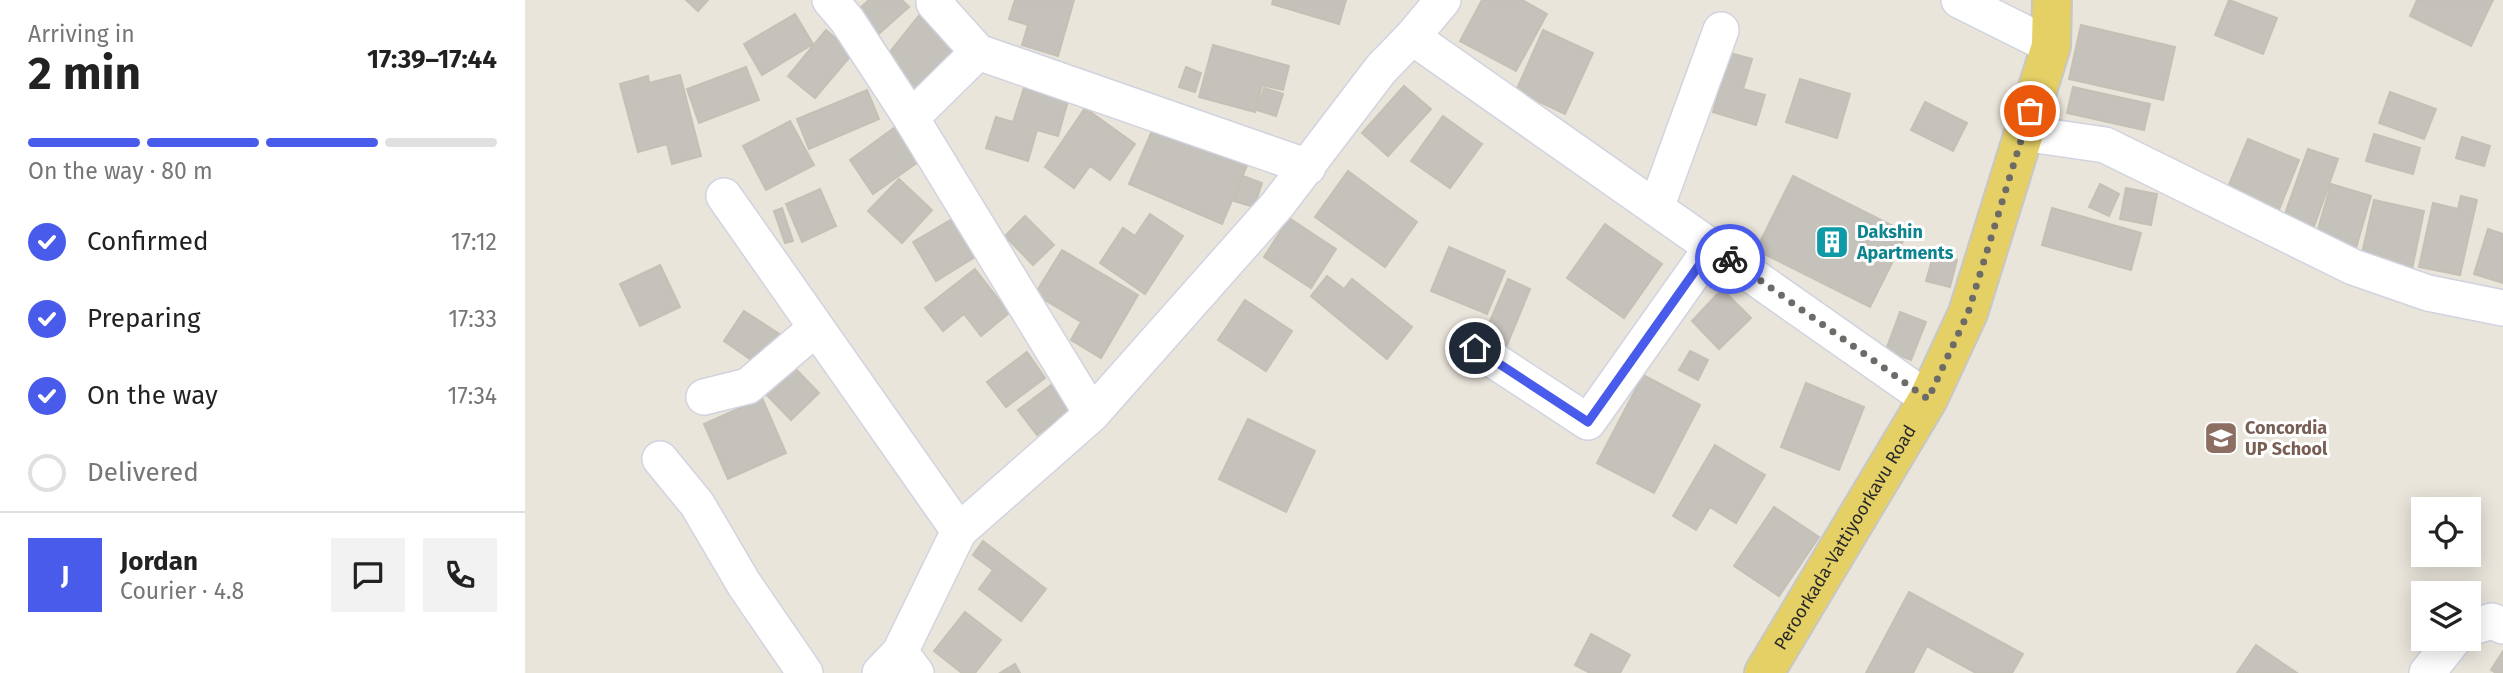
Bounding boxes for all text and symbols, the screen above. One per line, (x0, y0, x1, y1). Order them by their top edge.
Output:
text: Arriving in (28, 20, 135, 48)
text: 17:39–17:44 (367, 44, 497, 75)
text: 2 min (28, 46, 141, 101)
pin (2000, 81, 2060, 141)
icon: bag (2011, 92, 2049, 130)
text: On the way · 80 m (28, 157, 213, 185)
place label: Dakshin Apartments (1856, 221, 1954, 264)
icon: check (28, 223, 66, 261)
building icon: Dakshin Apartments (1813, 223, 1851, 261)
courier (1695, 224, 1765, 294)
text: Confirmed (87, 226, 208, 257)
text: 17:12 (451, 228, 497, 256)
icon: bike (1711, 240, 1749, 278)
icon: check (28, 300, 66, 338)
text: Preparing (87, 303, 200, 334)
text: 17:33 (448, 305, 497, 333)
pin (1445, 318, 1505, 378)
icon: home (1456, 329, 1494, 367)
icon: check (28, 377, 66, 415)
text: On the way (87, 380, 218, 411)
text: 17:34 (448, 382, 497, 410)
place label: Concordia UP School (2245, 417, 2328, 460)
school or university icon: Concordia UP School (2202, 419, 2240, 457)
street label: Peroorkada-Vattiyoorkavu Road (1769, 421, 1921, 654)
text: Delivered (87, 457, 199, 488)
map controls (2411, 497, 2481, 651)
button: locate (2411, 497, 2481, 567)
button: chat (331, 538, 405, 612)
button: phone (423, 538, 497, 612)
text: Jordan (120, 546, 198, 577)
text: J (61, 560, 69, 591)
text: Courier · 4.8 (120, 577, 244, 605)
button: layers (2411, 581, 2481, 651)

